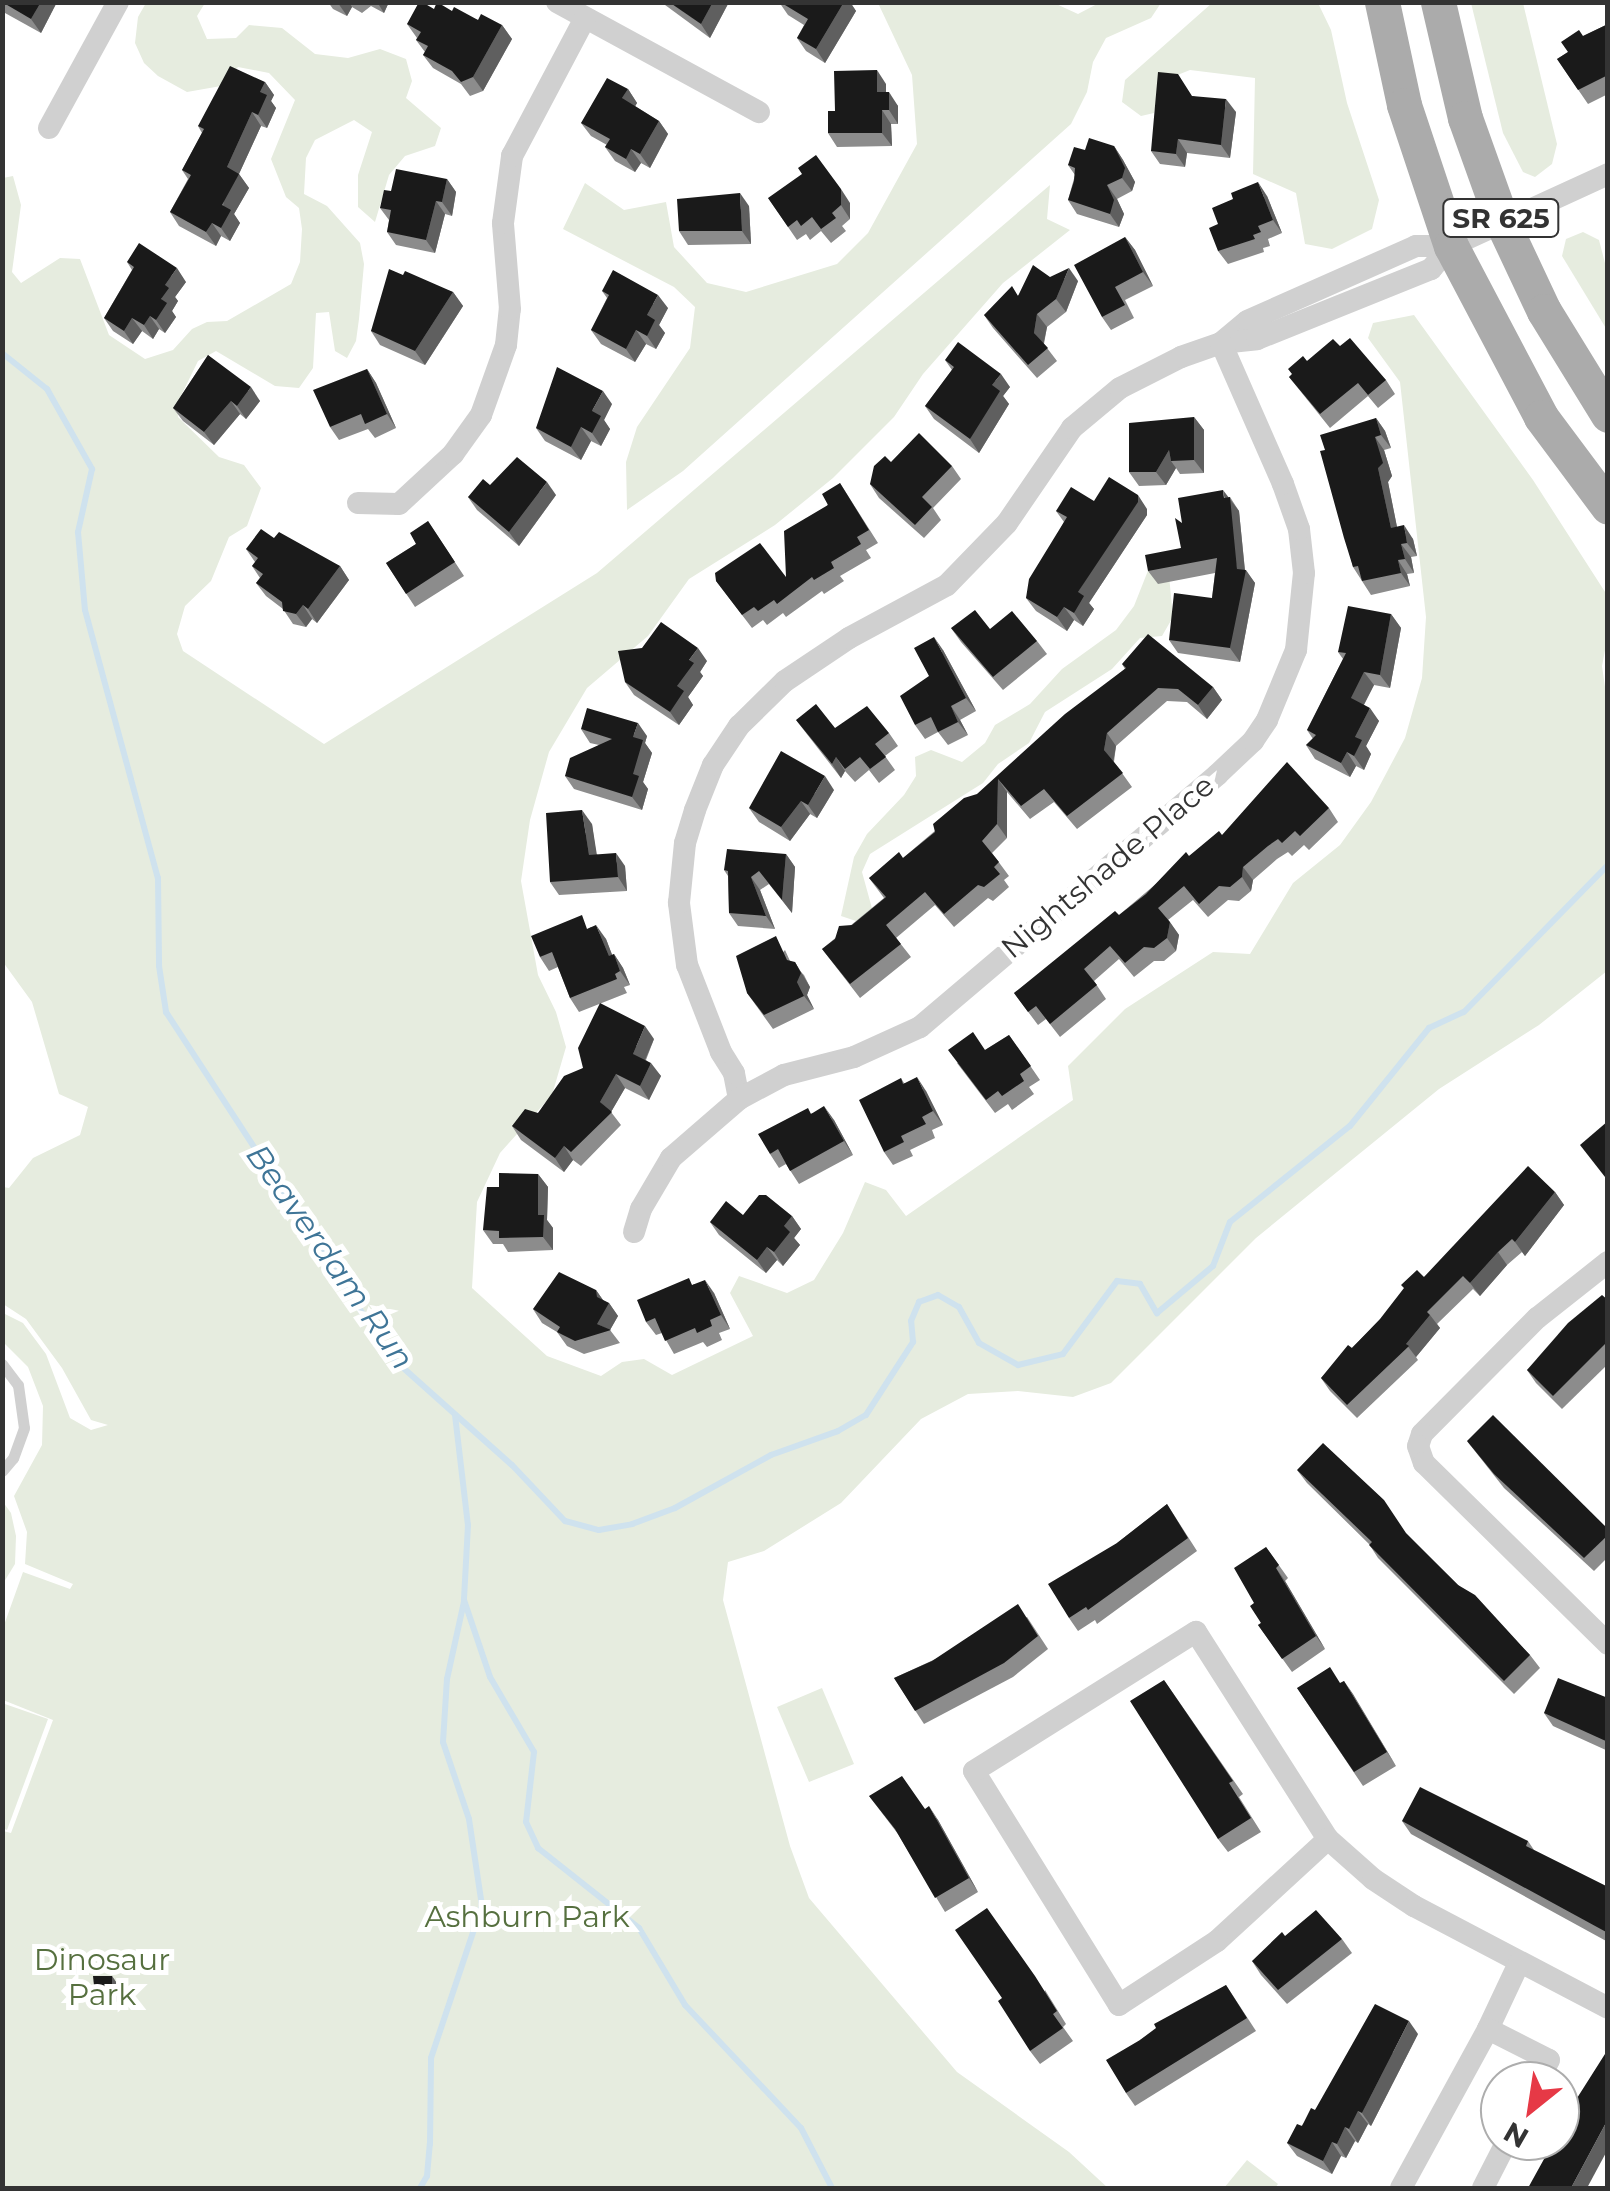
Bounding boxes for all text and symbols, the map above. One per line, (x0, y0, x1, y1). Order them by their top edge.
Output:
road number: SR 625 (1441, 195, 1561, 241)
street label: Nightshade Place (994, 768, 1222, 966)
water label: Beaverdam Run (238, 1137, 422, 1377)
park label: Ashburn Park (424, 1899, 630, 1935)
park label: Dinosaur Park (34, 1942, 170, 2012)
north arrow (1480, 2061, 1580, 2161)
text: N (1498, 2115, 1534, 2156)

